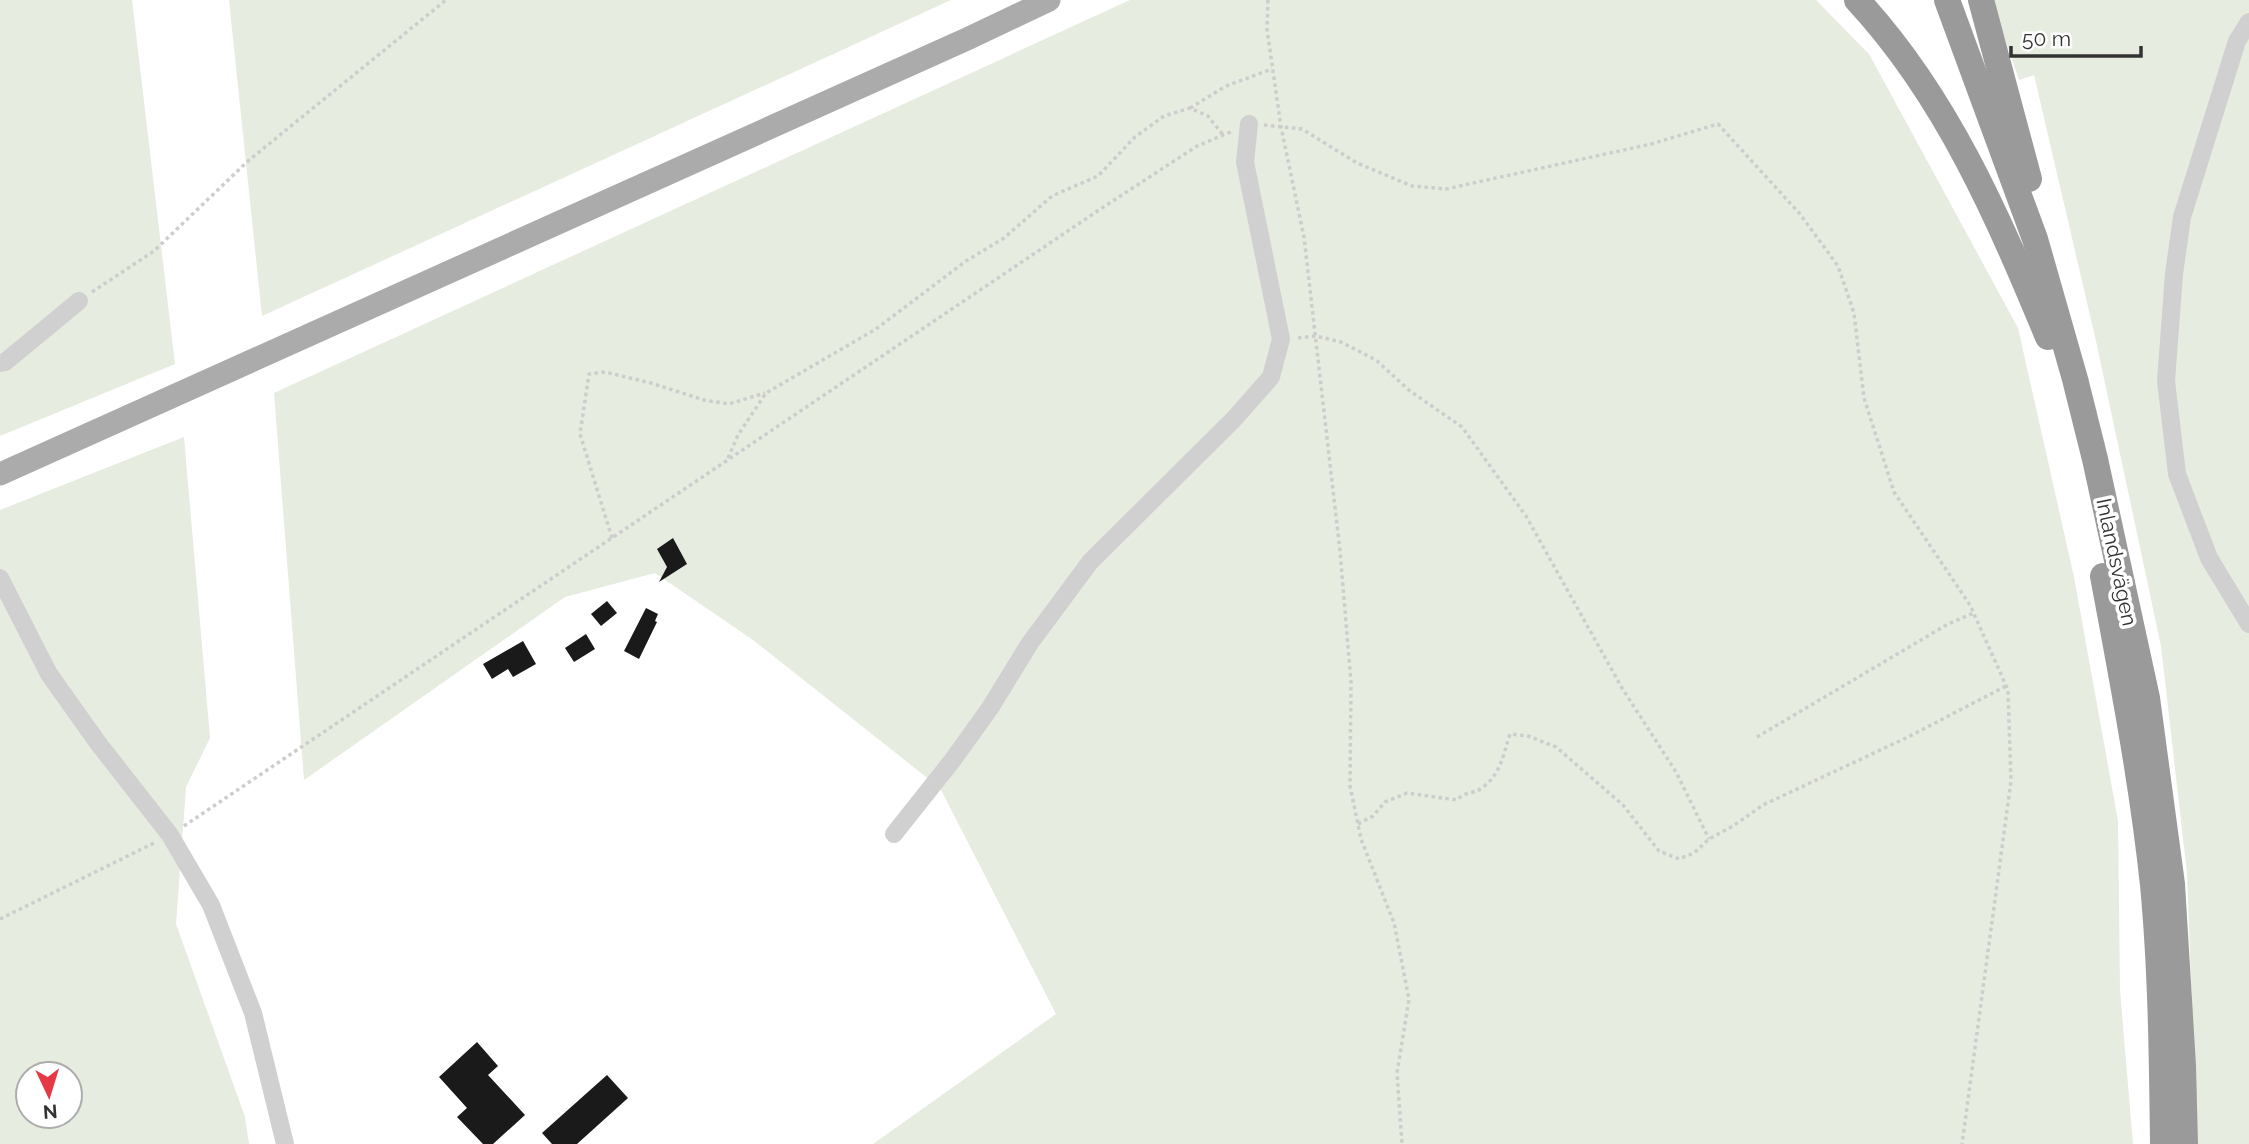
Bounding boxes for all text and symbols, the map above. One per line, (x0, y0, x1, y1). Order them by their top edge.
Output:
scale bar (2011, 14, 2140, 58)
text: 50 m (2022, 26, 2071, 51)
street label: Inlandsvägen (2091, 496, 2143, 628)
north arrow (14, 1060, 84, 1130)
text: N (42, 1100, 58, 1123)

